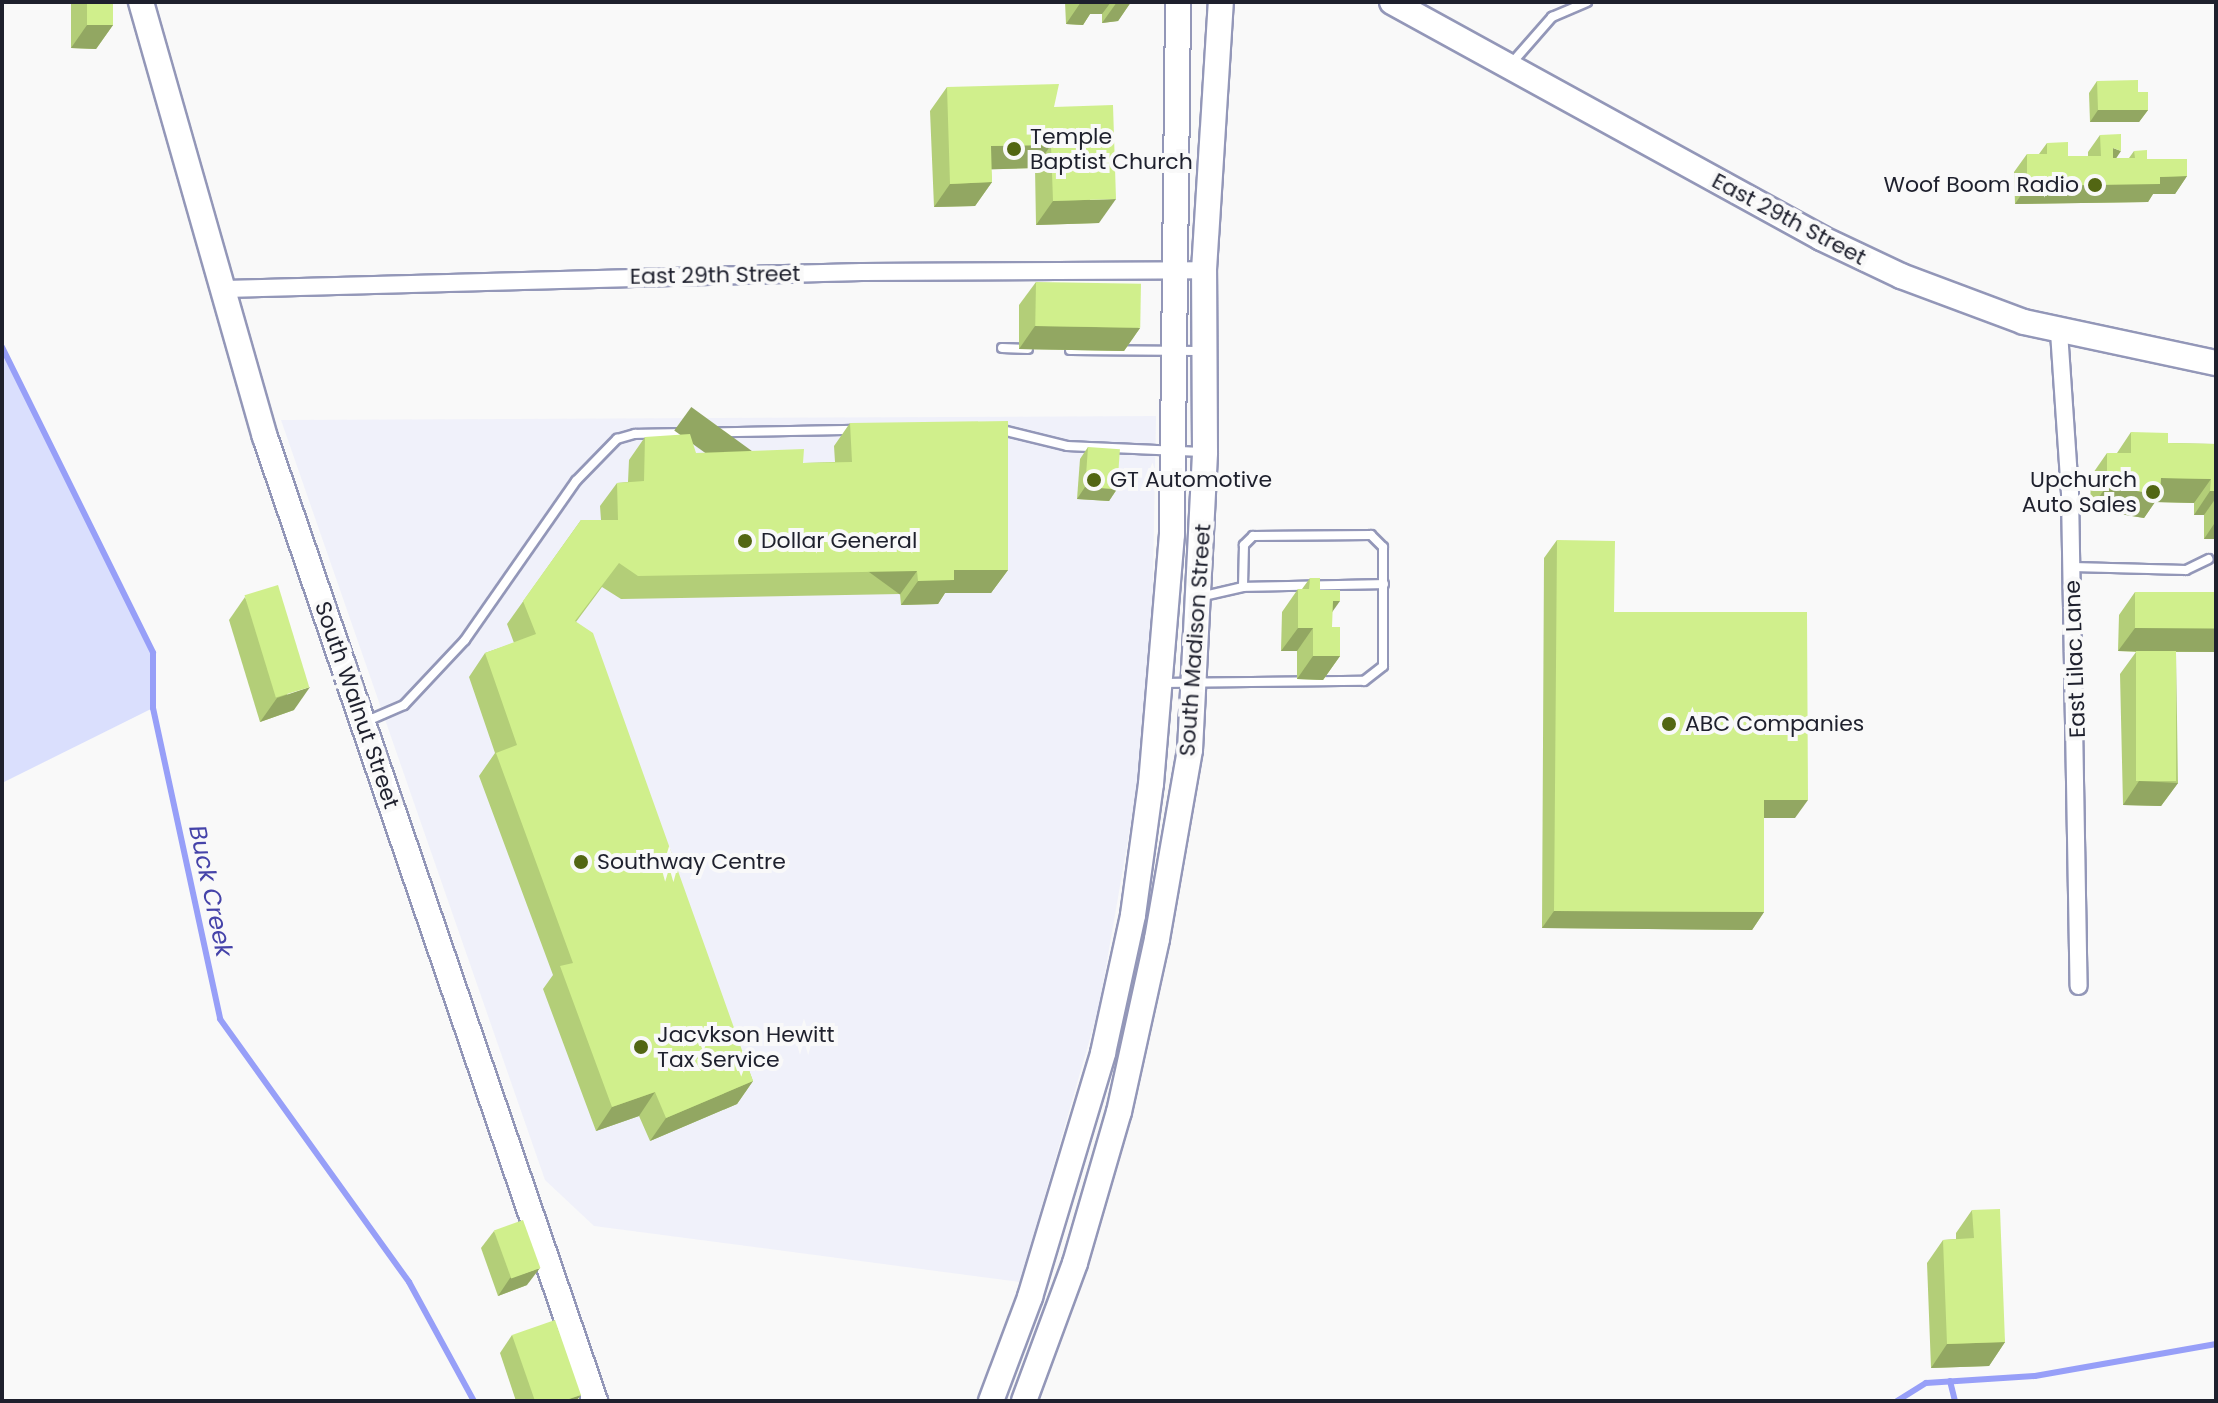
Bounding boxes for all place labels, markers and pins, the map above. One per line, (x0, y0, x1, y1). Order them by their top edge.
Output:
place label: Temple Baptist Church (1030, 123, 1193, 174)
marker: Temple Baptist Church (1005, 140, 1023, 158)
place label: Woof Boom Radio (1883, 172, 2079, 198)
marker: Woof Boom Radio (2086, 176, 2104, 194)
place label: Upchurch Auto Sales (2022, 466, 2137, 518)
place label: GT Automotive (1110, 467, 1272, 493)
marker: GT Automotive (1085, 471, 1103, 489)
marker: Upchurch Auto Sales (2144, 483, 2162, 501)
place label: Dollar General (761, 528, 917, 554)
marker: Dollar General (736, 532, 754, 550)
place label: ABC Companies (1685, 711, 1864, 737)
marker: ABC Companies (1660, 715, 1678, 733)
place label: Southway Centre (597, 849, 786, 875)
marker: Southway Centre (572, 853, 590, 871)
place label: Jacvkson Hewitt Tax Service (657, 1021, 834, 1072)
marker: Jacvkson Hewitt Tax Service (632, 1038, 650, 1056)

